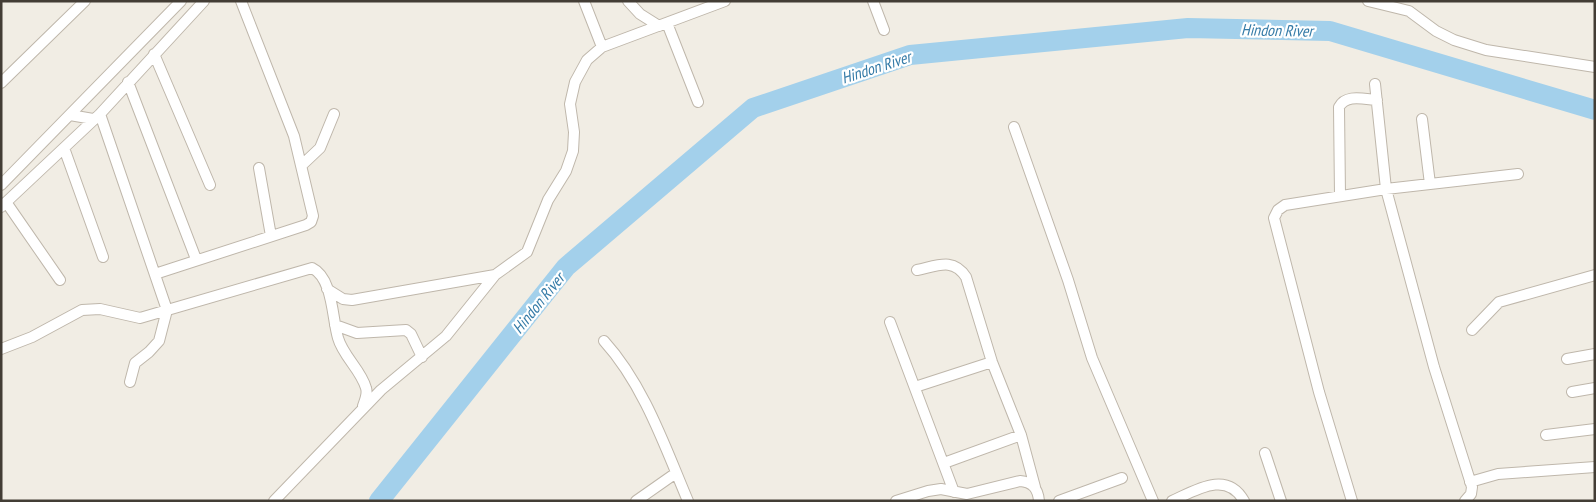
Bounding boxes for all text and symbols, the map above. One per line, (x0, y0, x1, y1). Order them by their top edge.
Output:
water label: Hindon River (1241, 19, 1316, 41)
water label: Hindon River (839, 46, 916, 88)
water label: Hindon River (508, 267, 570, 337)

